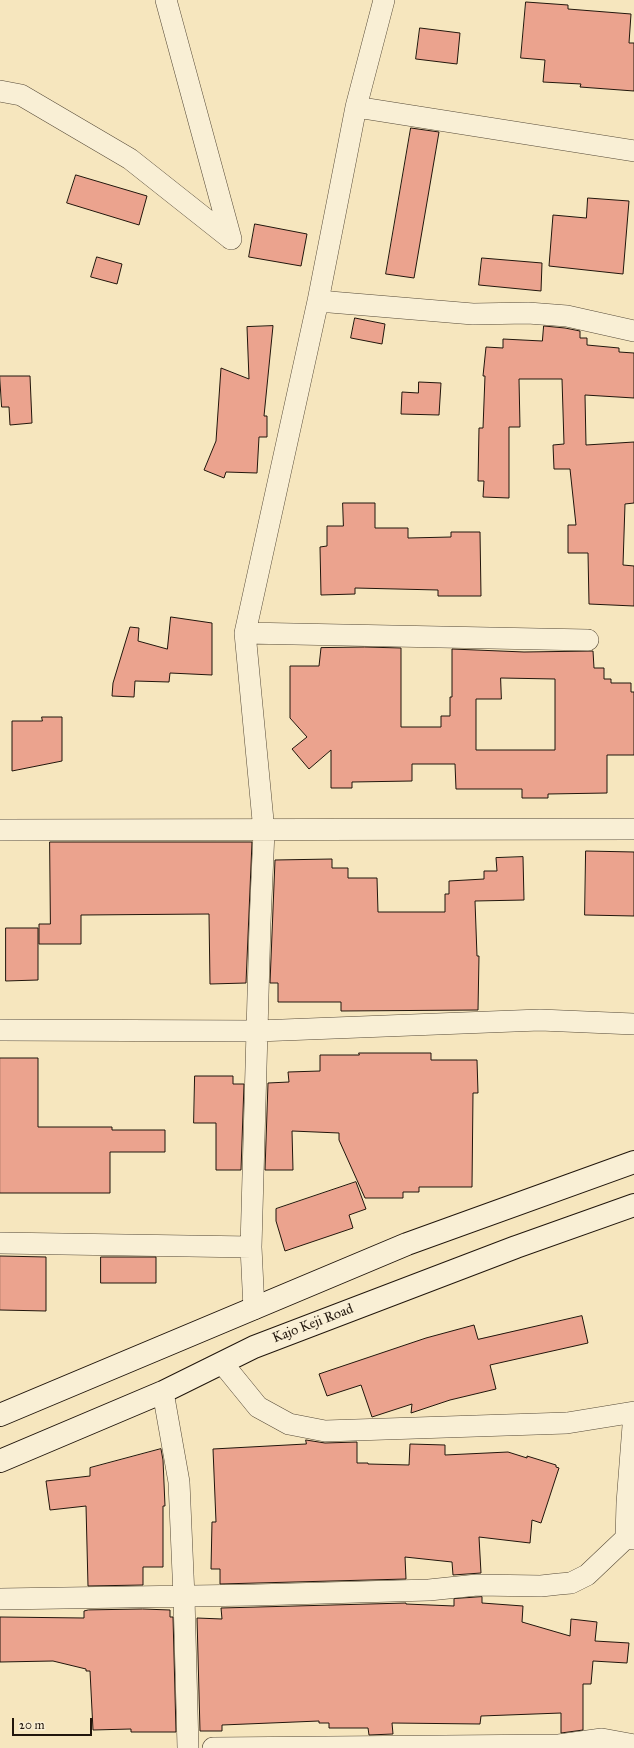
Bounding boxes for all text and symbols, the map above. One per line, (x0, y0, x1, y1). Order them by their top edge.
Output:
street label: Kajo Keji Road (270, 1301, 356, 1347)
scale bar (14, 1710, 94, 1736)
text: 20 m (19, 1718, 45, 1732)

